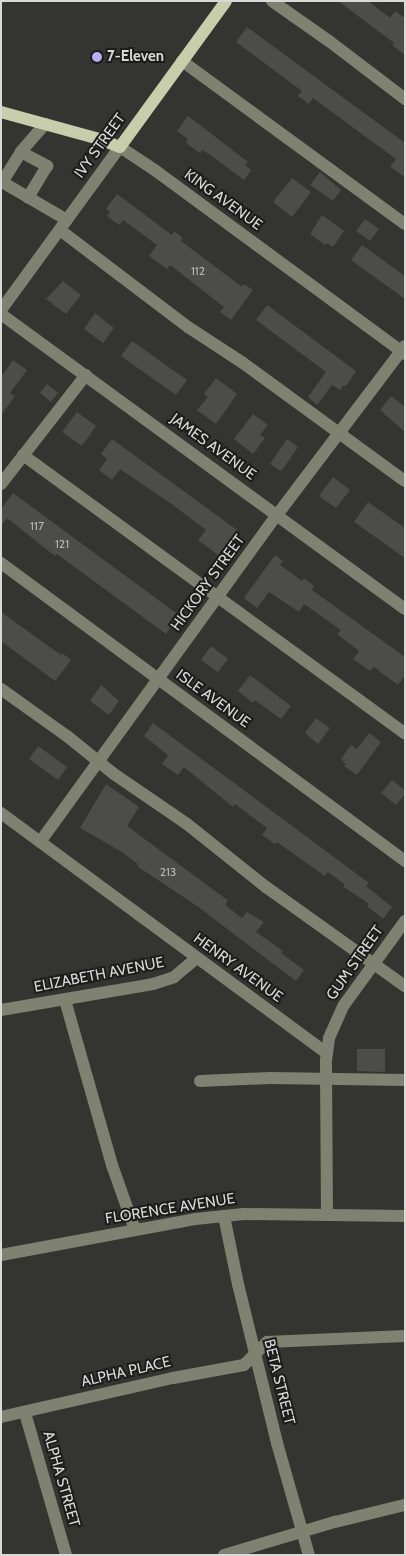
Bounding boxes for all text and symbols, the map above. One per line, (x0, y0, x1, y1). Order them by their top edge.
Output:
place label: 7-Eleven (107, 48, 164, 66)
marker: 7-Eleven (91, 51, 103, 63)
street label: IVY STREET (71, 110, 129, 182)
street label: KING AVENUE (180, 166, 266, 234)
house number: 112 (191, 264, 205, 278)
street label: JAMES AVENUE (167, 410, 259, 484)
house number: 117 (30, 519, 44, 533)
street label: HICKORY STREET (167, 531, 249, 635)
house number: 121 (55, 537, 69, 551)
street label: ISLE AVENUE (172, 666, 254, 732)
house number: 213 (160, 865, 176, 879)
street label: GUM STREET (323, 922, 387, 1004)
street label: HENRY AVENUE (190, 930, 286, 1006)
street label: ELIZABETH AVENUE (32, 954, 166, 996)
street label: FLORENCE AVENUE (104, 1190, 236, 1228)
street label: BETA STREET (260, 1337, 298, 1427)
street label: ALPHA PLACE (80, 1353, 172, 1391)
street label: ALPHA STREET (39, 1429, 83, 1529)

